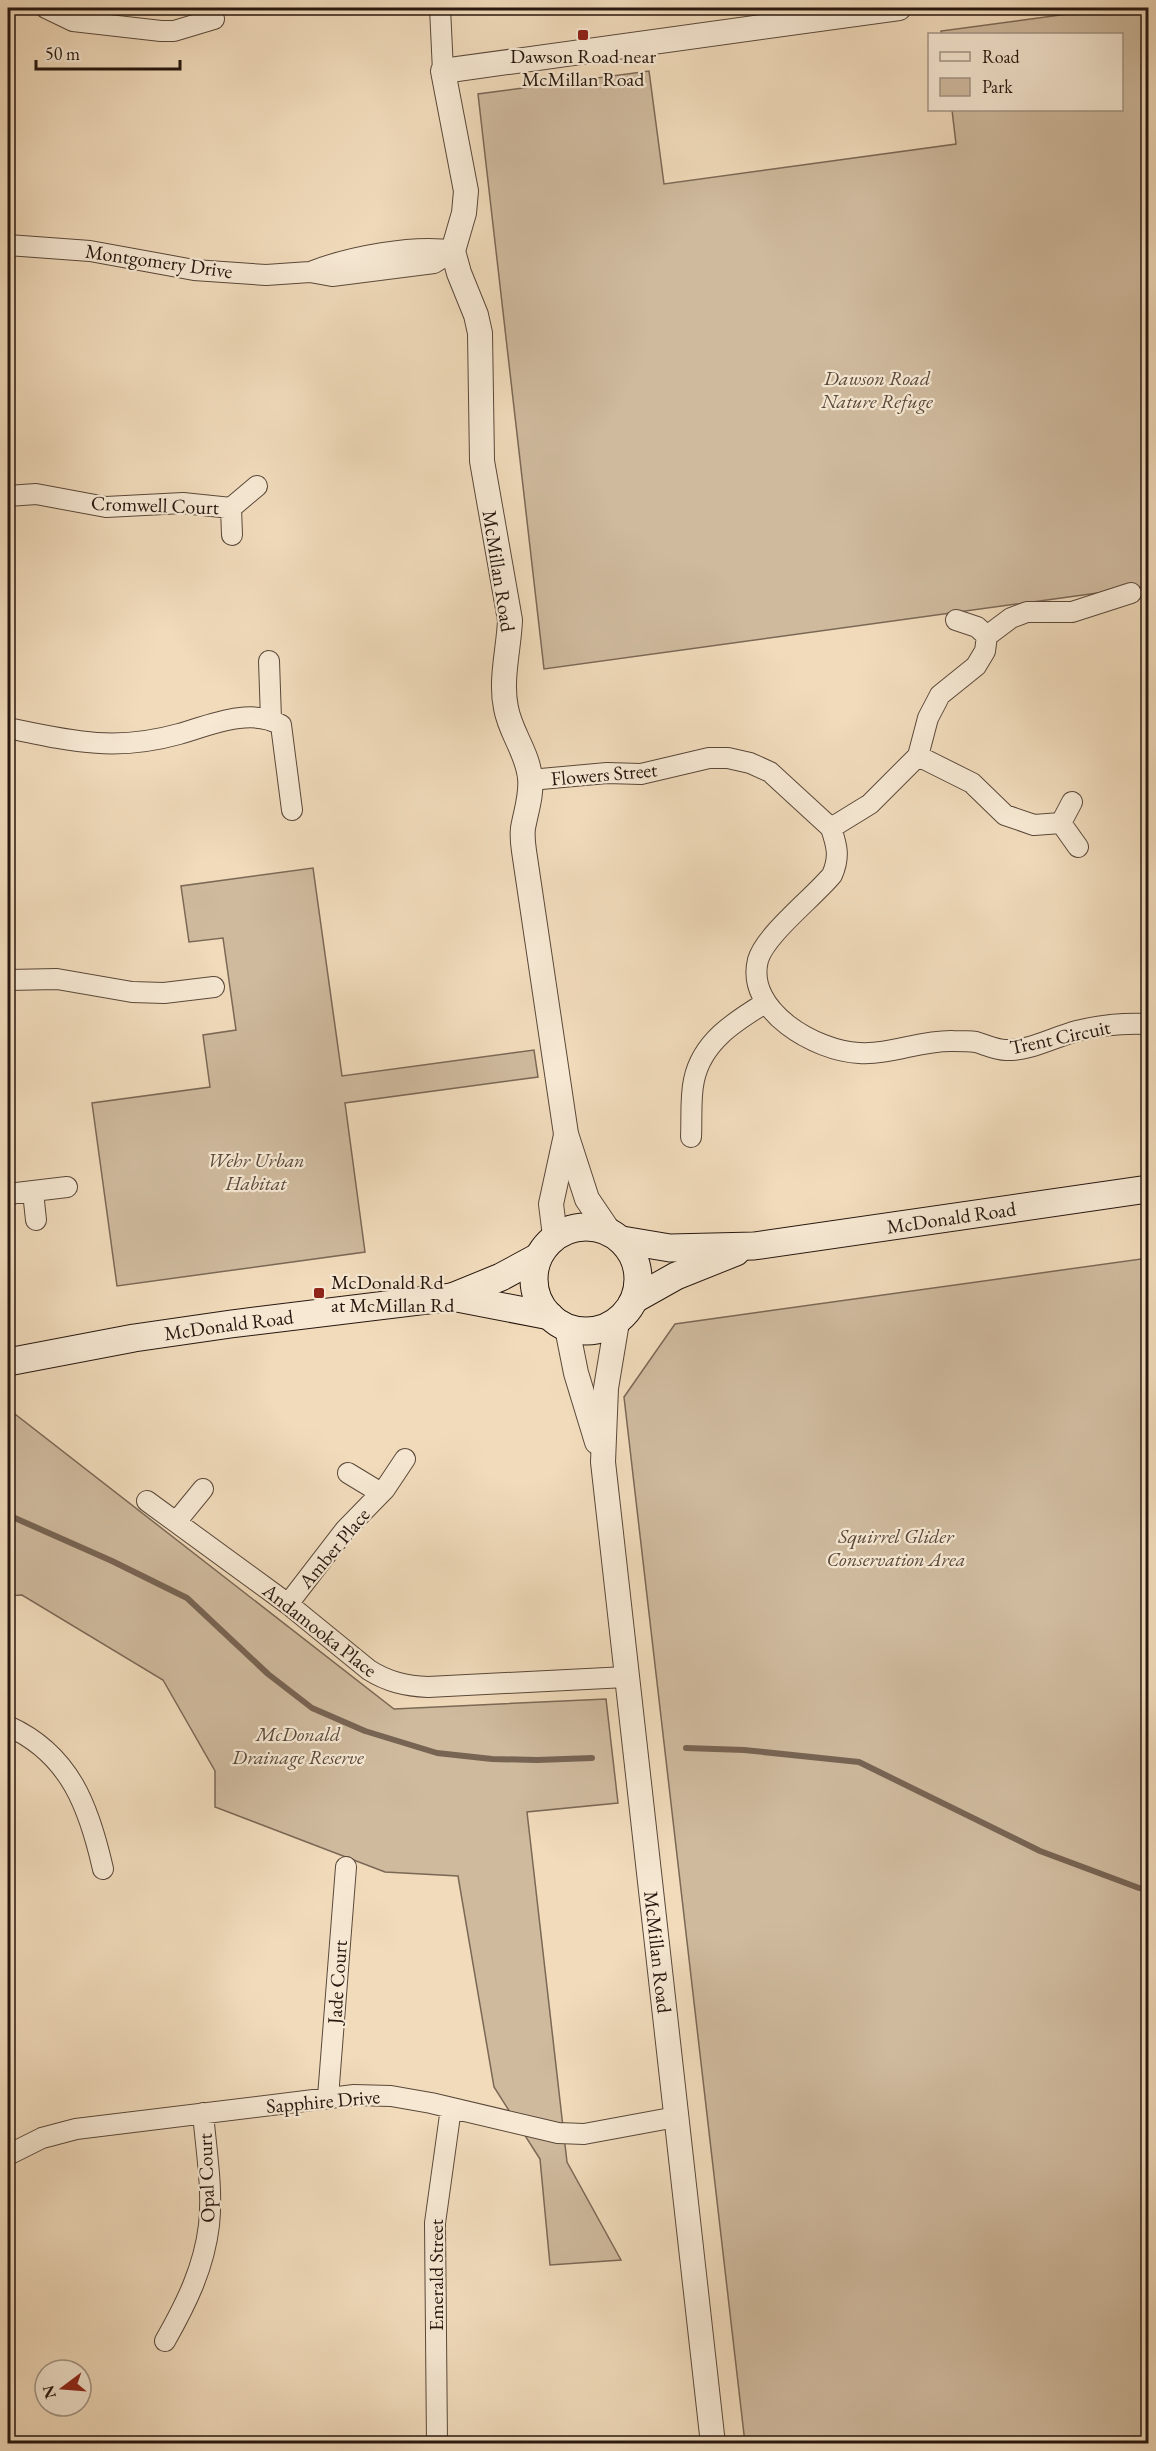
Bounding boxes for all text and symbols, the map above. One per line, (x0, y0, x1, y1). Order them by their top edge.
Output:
marker: Dawson Road near McMillan Road (576, 28, 590, 42)
scale bar (36, 33, 180, 71)
legend (928, 33, 1123, 111)
text: 50 m (45, 42, 80, 65)
place label: Dawson Road near McMillan Road (510, 43, 656, 92)
text: Road (982, 45, 1021, 68)
text: Park (982, 75, 1013, 98)
street label: Montgomery Drive (84, 238, 235, 284)
park label: Dawson Road Nature Refuge (820, 365, 933, 414)
street label: Cromwell Court (91, 490, 220, 520)
street label: McMillan Road (477, 508, 522, 634)
street label: Flowers Street (550, 756, 659, 792)
street label: Trent Circuit (1007, 1013, 1113, 1060)
park label: Wehr Urban Habitat (207, 1147, 305, 1196)
street label: McDonald Road (885, 1195, 1018, 1240)
place label: McDonald Rd at McMillan Rd (331, 1269, 455, 1318)
marker: McDonald Rd at McMillan Rd (312, 1286, 326, 1300)
street label: McDonald Road (163, 1303, 296, 1346)
street label: Amber Place (292, 1502, 375, 1594)
park label: Squirrel Glider Conservation Area (826, 1523, 966, 1572)
street label: Andamooka Place (257, 1577, 383, 1683)
park label: McDonald Drainage Reserve (231, 1721, 364, 1770)
street label: McMillan Road (638, 1890, 678, 2015)
street label: Jade Court (321, 1938, 353, 2027)
street label: Sapphire Drive (265, 2083, 381, 2119)
street label: Opal Court (191, 2132, 221, 2223)
street label: Emerald Street (423, 2218, 449, 2331)
north arrow (33, 2358, 93, 2418)
text: N (37, 2383, 61, 2401)

